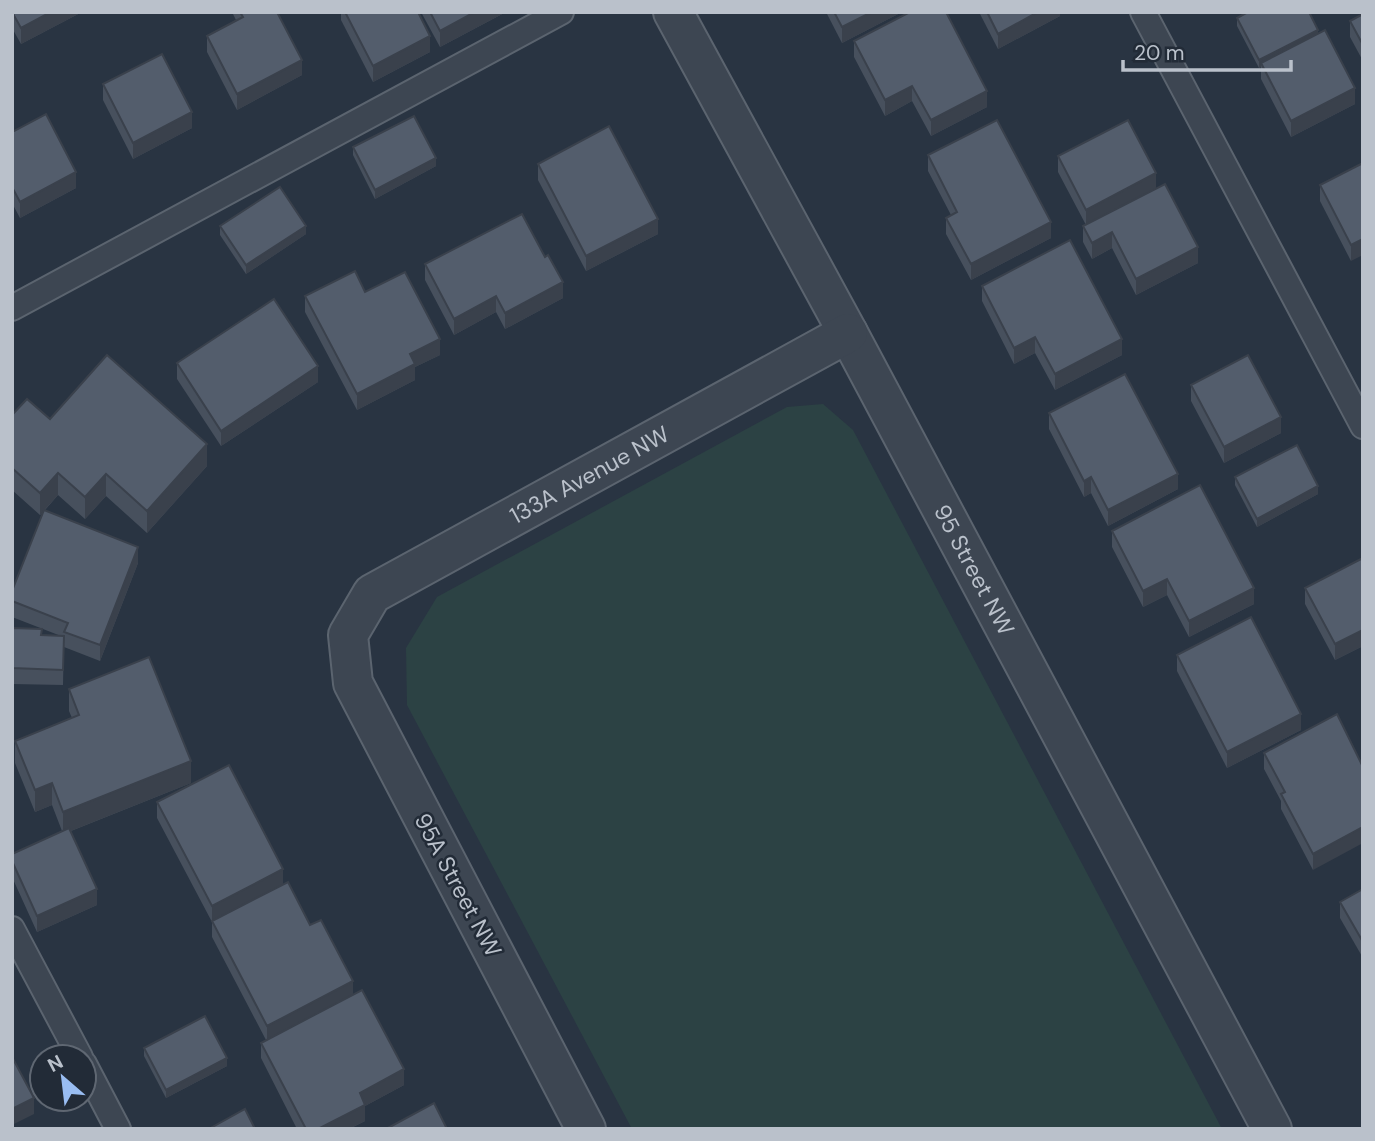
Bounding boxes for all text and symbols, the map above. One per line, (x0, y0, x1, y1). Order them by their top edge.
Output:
scale bar (1123, 28, 1291, 72)
text: 20 m (1134, 39, 1185, 67)
street label: 133A Avenue NW (505, 419, 674, 531)
street label: 95 Street NW (927, 499, 1021, 641)
street label: 95A Street NW (408, 808, 508, 962)
north arrow (28, 1043, 98, 1113)
text: N (43, 1049, 67, 1078)

